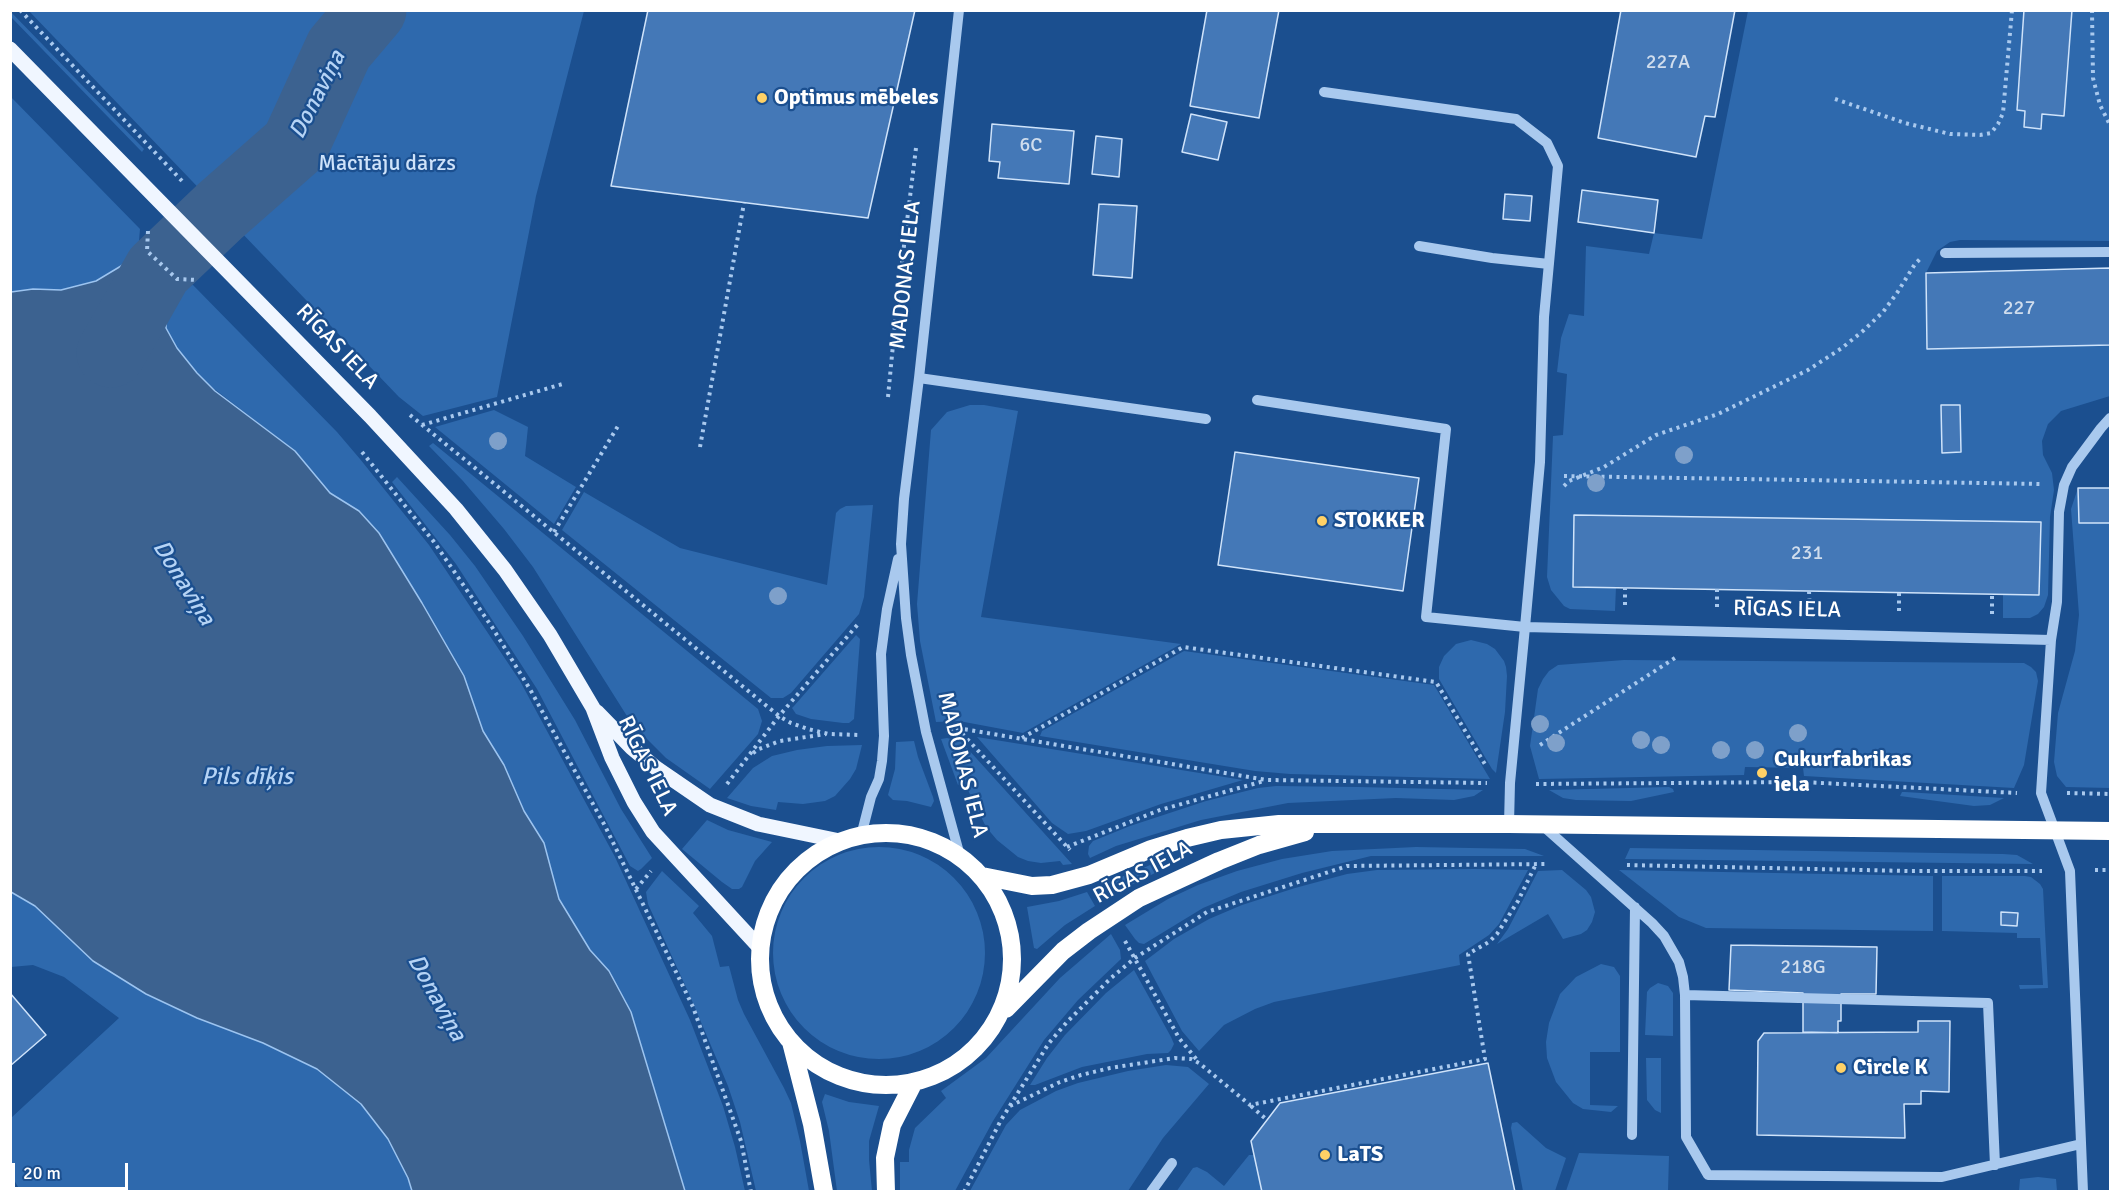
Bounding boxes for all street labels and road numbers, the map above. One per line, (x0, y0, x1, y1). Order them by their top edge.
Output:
street label: MADONAS IELA (885, 200, 927, 350)
street label: RĪGAS IELA (290, 299, 384, 395)
street label: RĪGAS IELA (1733, 596, 1841, 624)
street label: MADONAS IELA (931, 690, 993, 840)
street label: RĪGAS IELA (611, 712, 683, 820)
street label: RĪGAS IELA (1089, 836, 1197, 910)

